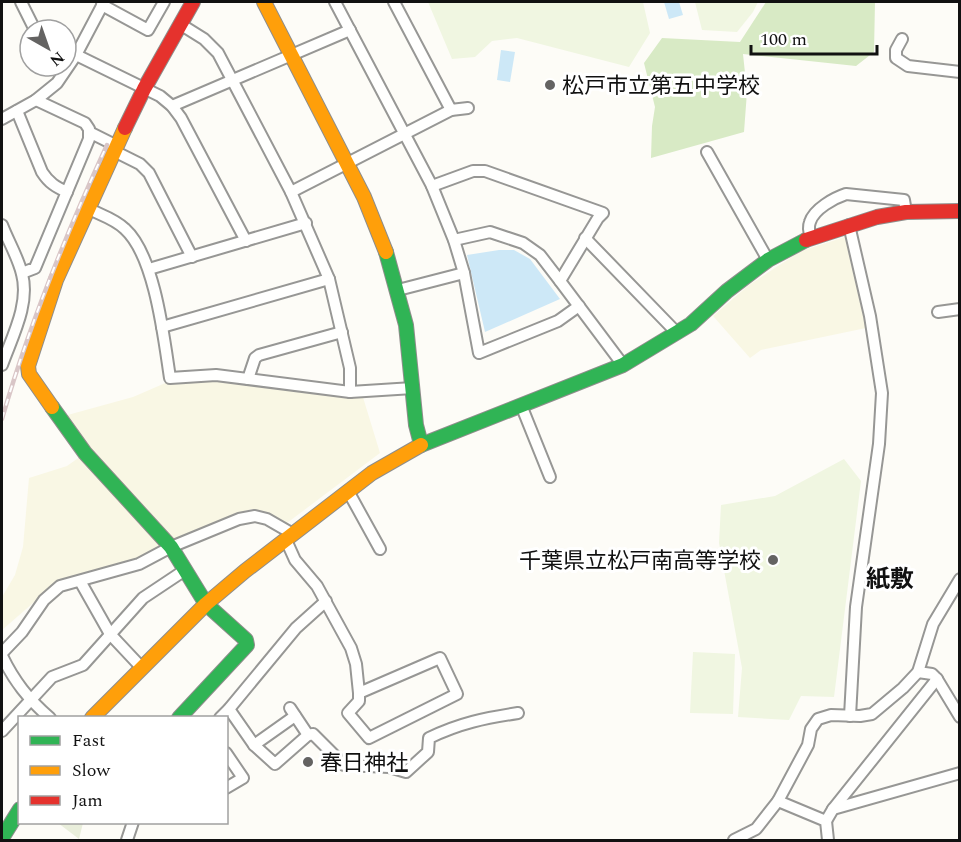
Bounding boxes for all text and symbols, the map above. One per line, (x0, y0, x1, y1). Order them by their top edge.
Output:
north arrow (18, 18, 78, 78)
scale bar (751, 18, 877, 56)
text: 100 m (760, 26, 807, 53)
text: N (44, 45, 70, 72)
place label: 松戸市立第五中学校 (562, 70, 760, 103)
marker: 松戸市立第五中学校 (543, 78, 557, 92)
place label: 千葉県立松戸南高等学校 (519, 545, 761, 578)
marker: 千葉県立松戸南高等学校 (766, 553, 780, 567)
district label: 紙敷 (866, 562, 914, 598)
legend (18, 716, 228, 824)
text: Fast (72, 727, 105, 754)
place label: 春日神社 (320, 747, 408, 780)
marker: 春日神社 (301, 755, 315, 769)
text: Slow (72, 757, 111, 784)
text: Jam (72, 787, 103, 814)

